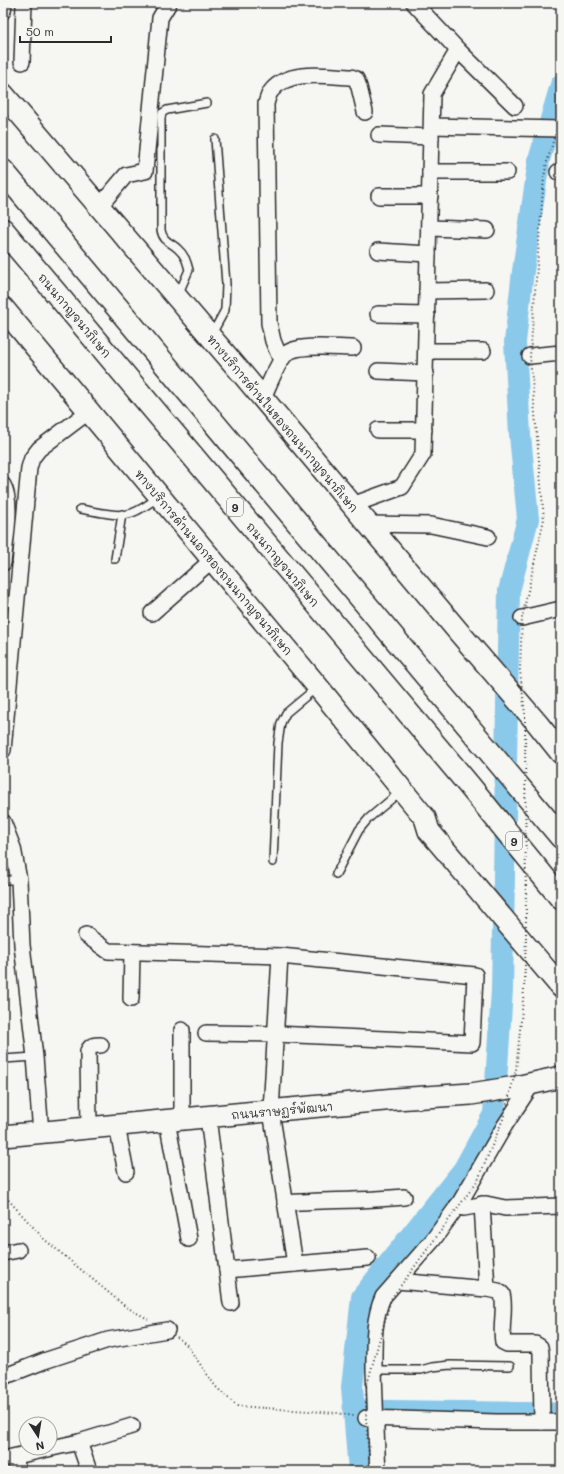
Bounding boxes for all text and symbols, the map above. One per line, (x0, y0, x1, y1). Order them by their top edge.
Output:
scale bar (20, 18, 111, 44)
text: 50 m (26, 23, 54, 39)
street label: ถนนกาญจนาภิเษก (35, 269, 115, 361)
street label: ทางบริการด้านในของถนนกาญจนาภิเษก (204, 331, 362, 515)
street label: ทางบริการด้านนอกของถนนกาญจนาภิเษก (132, 466, 296, 658)
road number: 9 (227, 498, 243, 516)
street label: ถนนกาญจนาภิเษก (243, 519, 323, 609)
road number: 9 (506, 832, 522, 850)
street label: ถนนราษฏร์พัฒนา (230, 1098, 334, 1123)
north arrow (18, 1416, 58, 1456)
text: N (35, 1438, 46, 1454)

